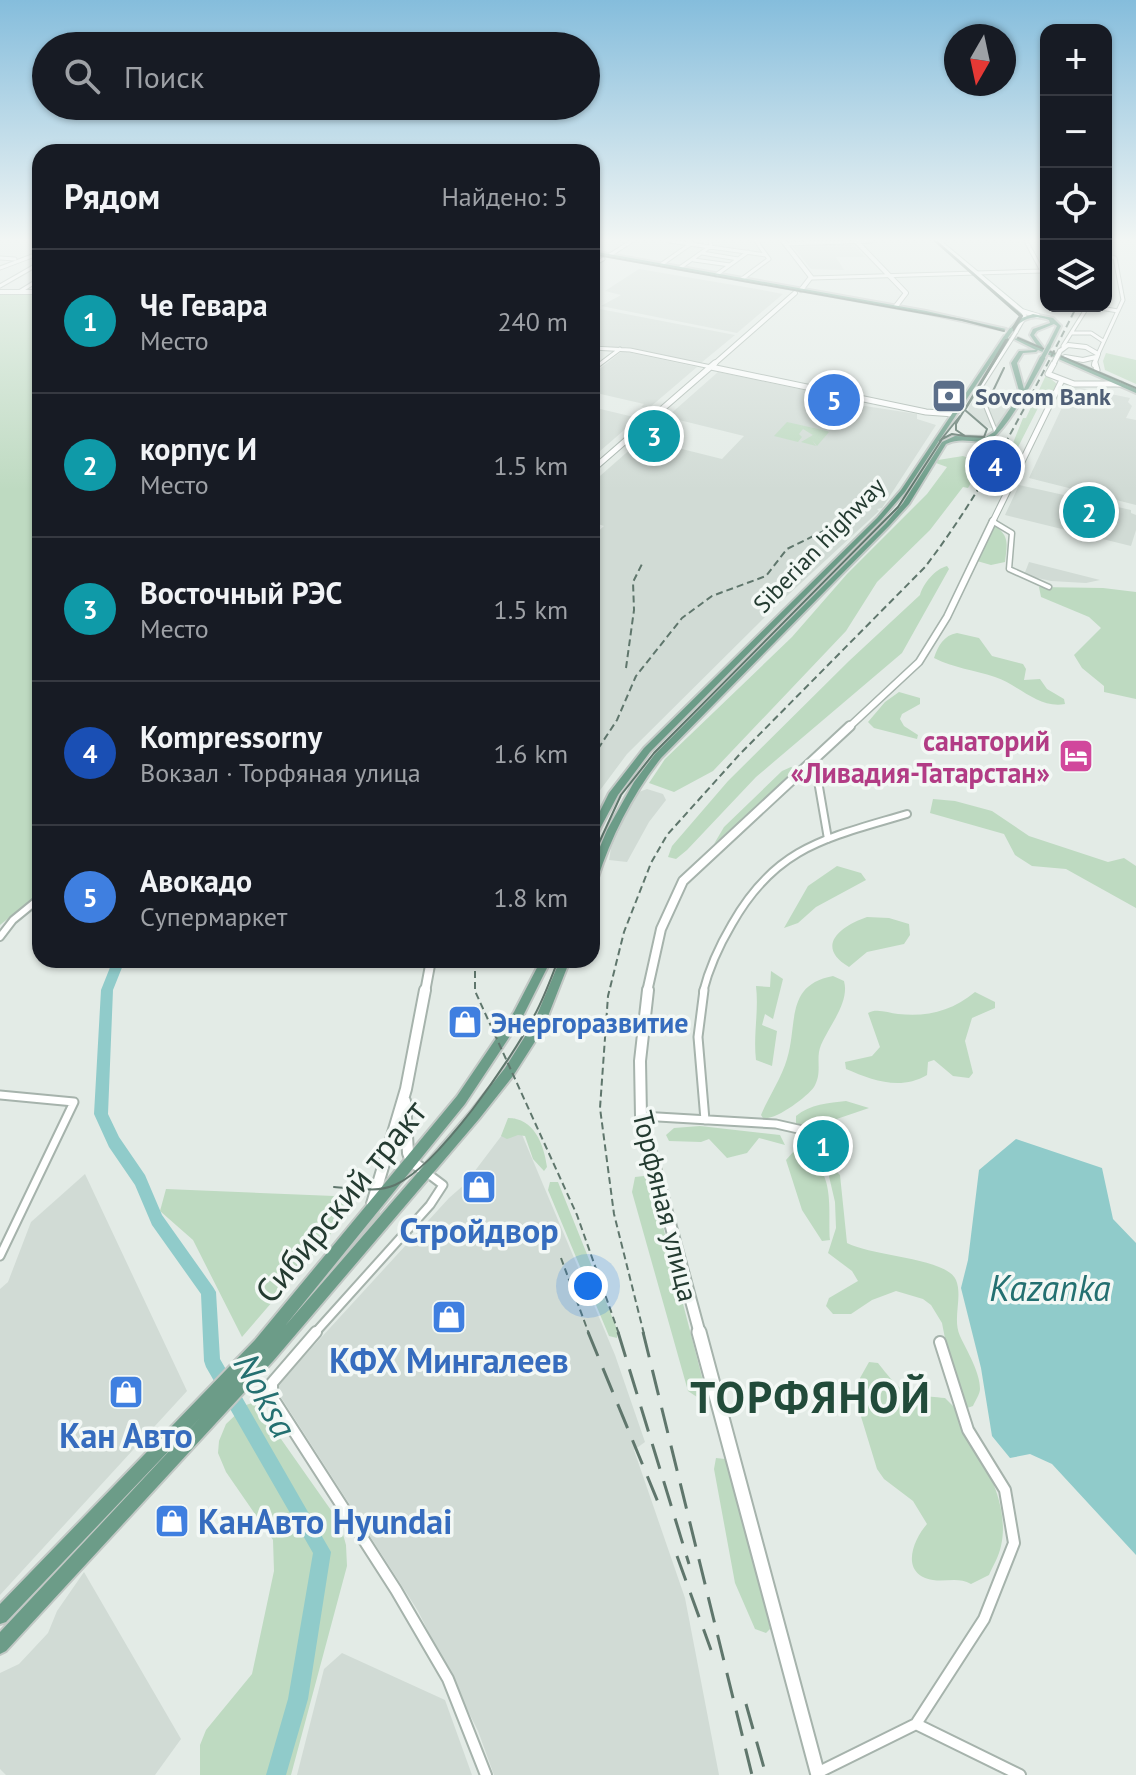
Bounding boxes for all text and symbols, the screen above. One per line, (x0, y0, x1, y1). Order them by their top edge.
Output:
north arrow (944, 24, 1016, 96)
map controls (1040, 24, 1112, 312)
button: + (1040, 24, 1112, 96)
search box (32, 32, 600, 120)
icon: search (60, 54, 104, 98)
text: Поиск (124, 57, 204, 96)
button: − (1040, 96, 1112, 168)
button: locate (1040, 168, 1112, 240)
text: Рядом (64, 174, 160, 218)
text: Найдено: 5 (441, 180, 568, 213)
button: layers (1040, 240, 1112, 312)
text: Че Гевара (140, 285, 268, 324)
text: 1 (83, 305, 97, 338)
text: 240 m (497, 305, 568, 338)
text: Место (140, 324, 209, 357)
pin: 5 (808, 370, 860, 430)
bank icon: Sovcom Bank (930, 377, 968, 415)
place label: Sovcom Bank (975, 381, 1111, 412)
pin: 3 (628, 406, 680, 466)
text: корпус И (140, 429, 257, 468)
pin: 4 (969, 436, 1021, 496)
text: 2 (83, 449, 97, 482)
text: 1.5 km (494, 449, 568, 482)
text: Место (140, 468, 209, 501)
street label: Siberian highway (746, 471, 892, 619)
pin: 2 (1063, 482, 1115, 542)
text: Восточный РЭС (140, 573, 342, 612)
text: 3 (83, 593, 97, 626)
text: 1.5 km (494, 593, 568, 626)
text: Место (140, 612, 209, 645)
text: Kompressorny (140, 717, 322, 756)
place label: санаторий «Ливадия-Татарстан» (790, 722, 1050, 791)
text: 4 (83, 737, 97, 770)
text: 1.6 km (494, 737, 568, 770)
hotel icon: санаторий «Ливадия-Татарстан» (1057, 737, 1095, 775)
text: Вокзал · Торфяная улица (140, 756, 421, 789)
text: Авокадо (140, 861, 252, 900)
text: 5 (83, 881, 97, 914)
text: 1.8 km (494, 881, 568, 914)
text: Супермаркет (140, 900, 287, 933)
shop icon: Энергоразвитие (446, 1003, 484, 1041)
place label: Энергоразвитие (491, 1004, 689, 1041)
street label: Сибирский тракт (245, 1090, 436, 1312)
street label: Торфяная улица (624, 1107, 708, 1305)
pin: 1 (797, 1116, 849, 1176)
shop icon: Стройдвор (460, 1168, 498, 1206)
place label: Стройдвор (399, 1208, 559, 1252)
water label: Kazanka (989, 1264, 1111, 1311)
your location (568, 1266, 608, 1306)
shop icon: КФХ Мингалеев (430, 1298, 468, 1336)
place label: КФХ Мингалеев (329, 1338, 569, 1382)
water label: Noksa (224, 1345, 308, 1446)
district label: ТОРФЯНОЙ (690, 1368, 932, 1425)
shop icon: Кан Авто (107, 1373, 145, 1411)
place label: Кан Авто (59, 1413, 193, 1457)
place label: КанАвто Hyundai (198, 1499, 452, 1543)
shop icon: КанАвто Hyundai (153, 1502, 191, 1540)

